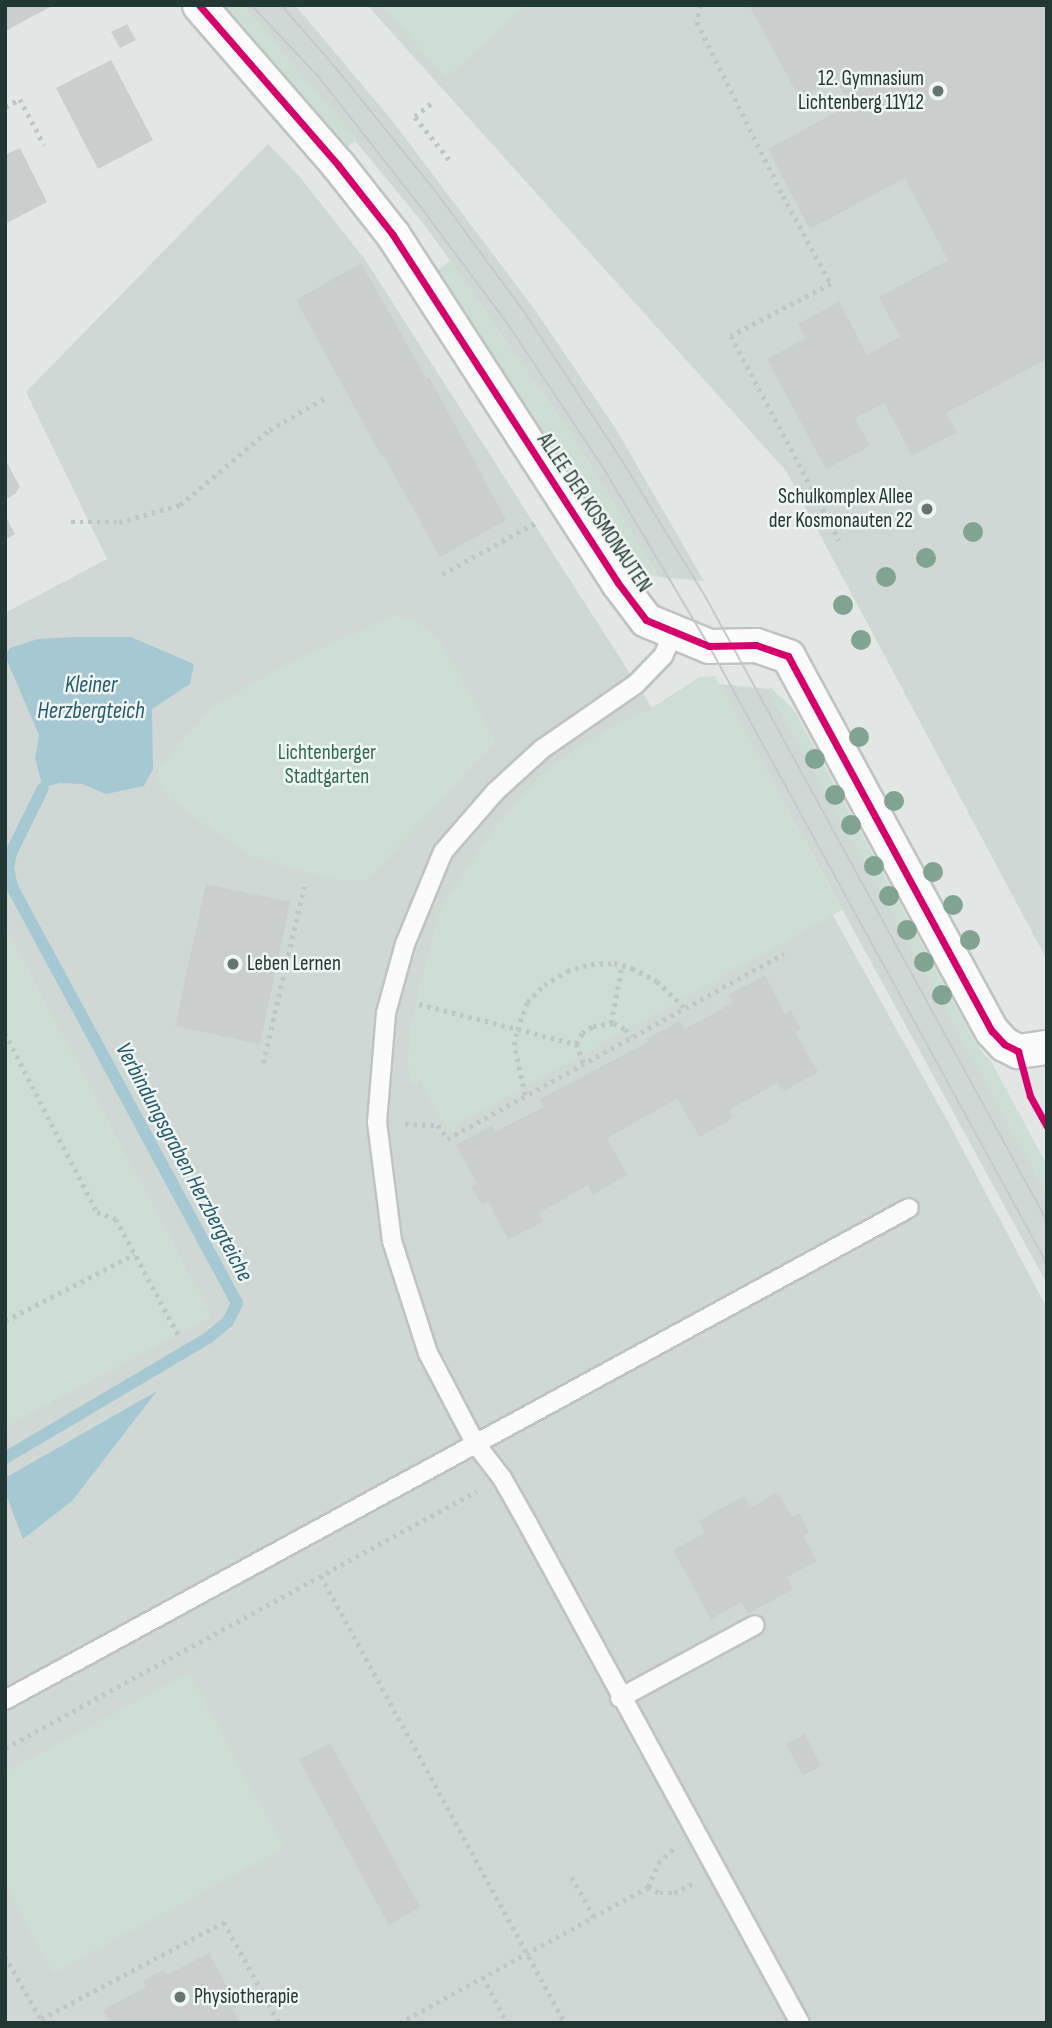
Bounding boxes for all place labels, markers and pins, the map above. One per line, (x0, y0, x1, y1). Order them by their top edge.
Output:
place label: 12. Gymnasium Lichtenberg 11Y12 (798, 66, 924, 116)
marker: 12. Gymnasium Lichtenberg 11Y12 (930, 83, 946, 99)
place label: Schulkomplex Allee der Kosmonauten 22 (769, 484, 913, 534)
marker: Schulkomplex Allee der Kosmonauten 22 (919, 501, 935, 517)
place label: Leben Lernen (247, 951, 341, 977)
marker: Leben Lernen (225, 956, 241, 972)
place label: Physiotherapie (194, 1984, 299, 2010)
marker: Physiotherapie (172, 1989, 188, 2005)

